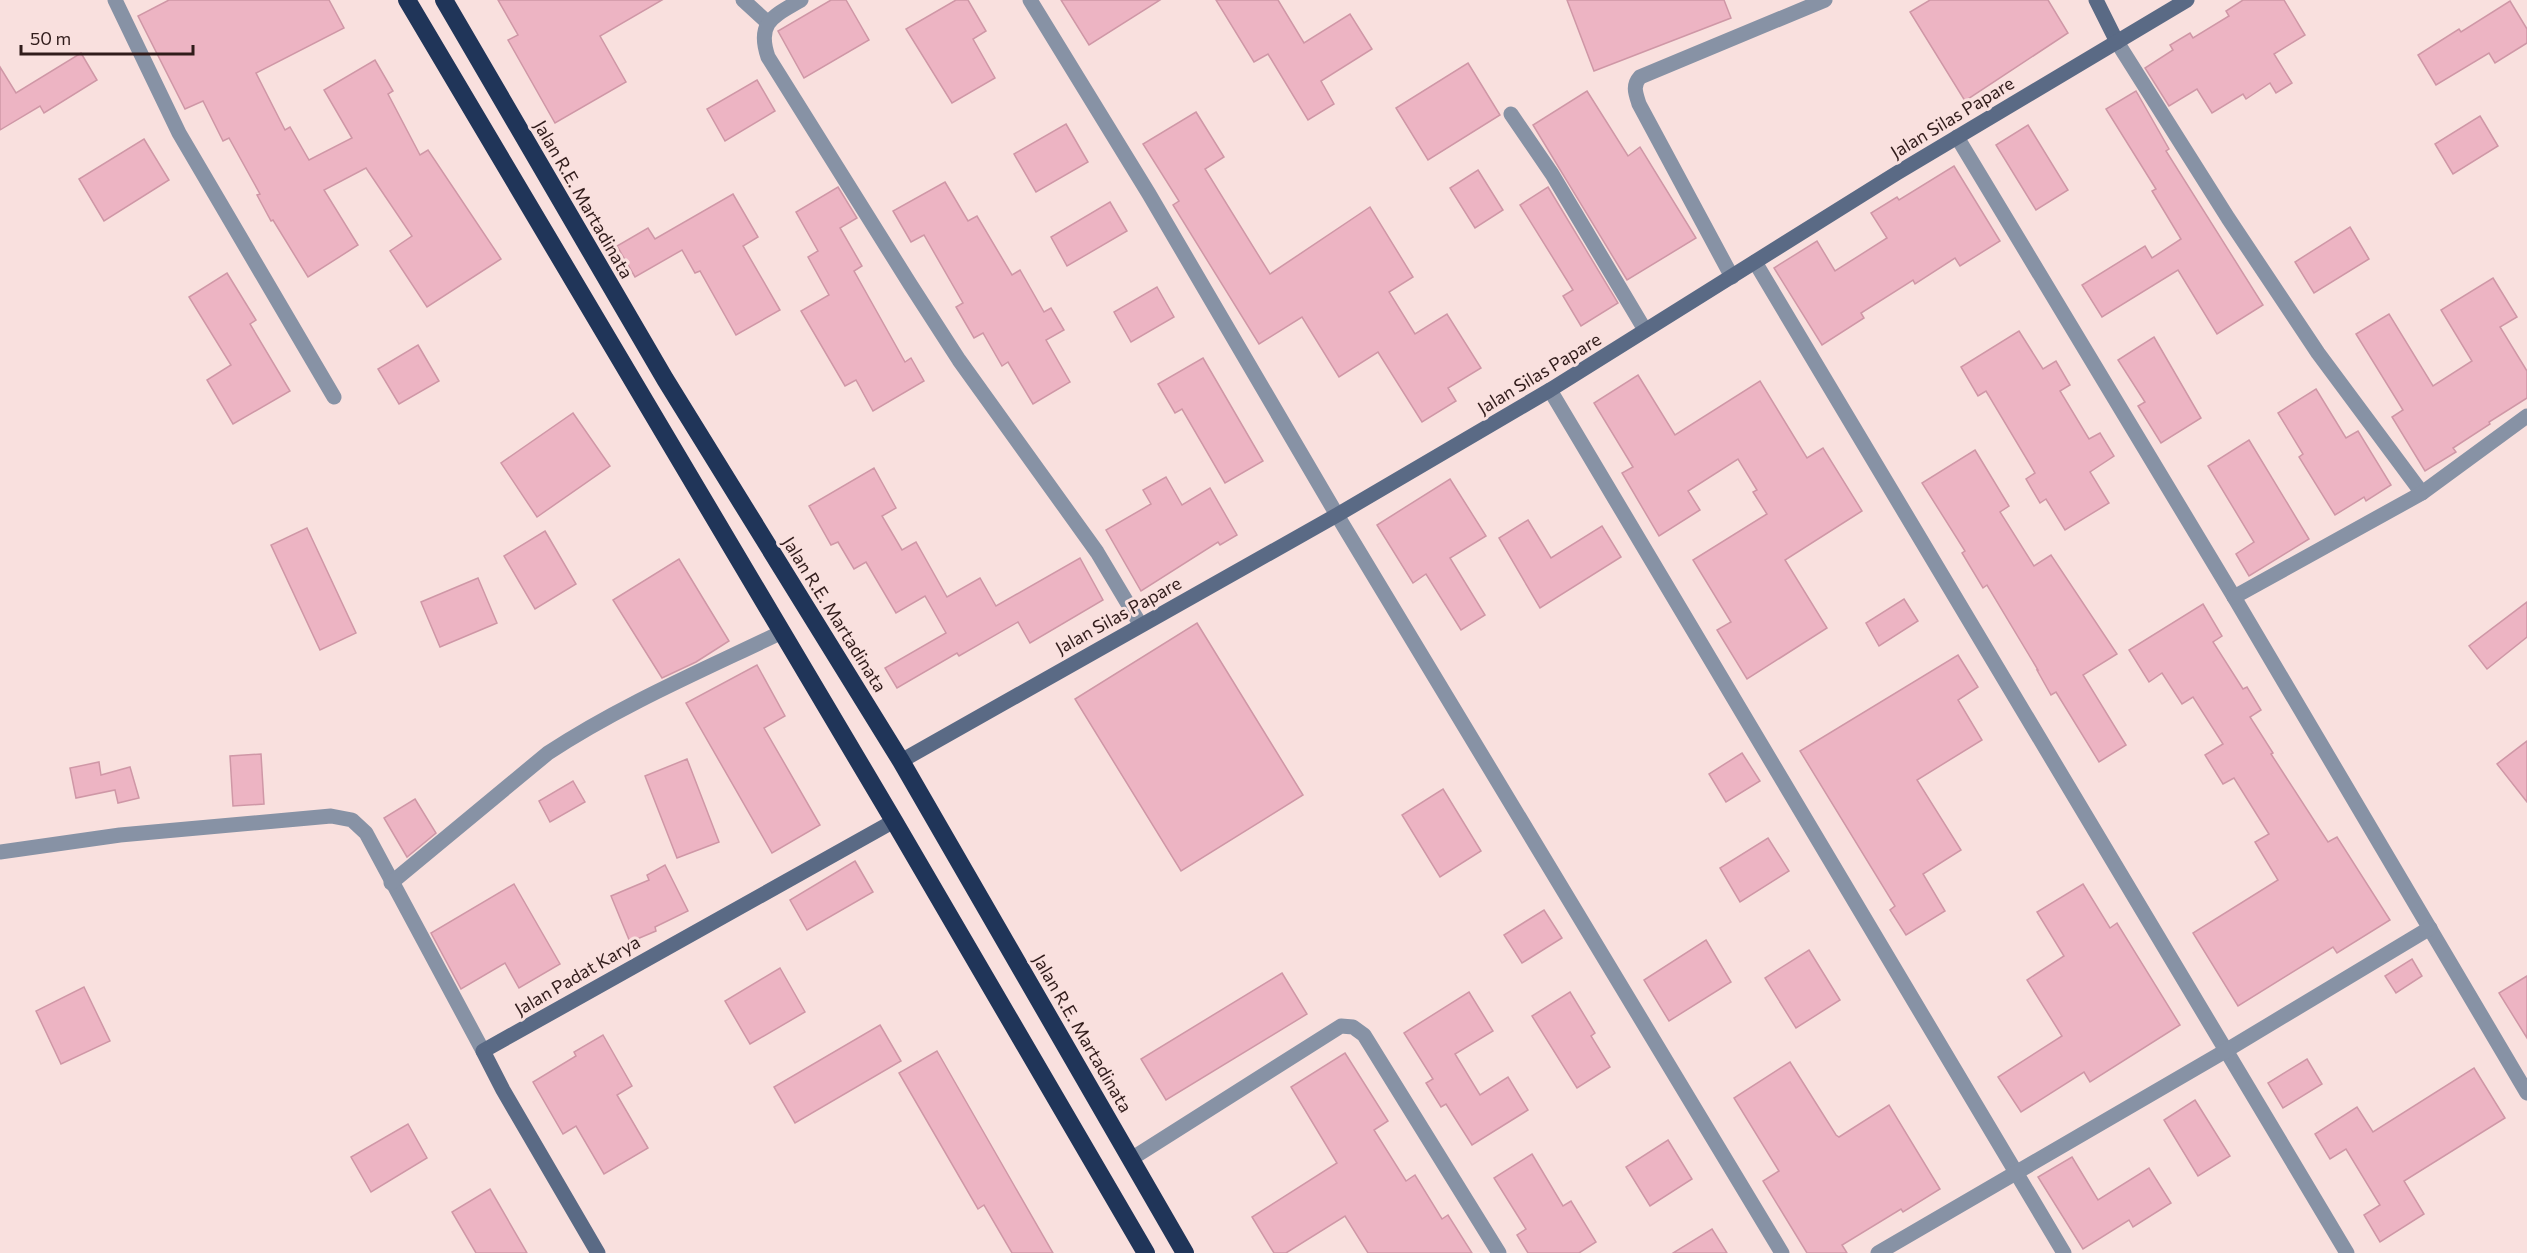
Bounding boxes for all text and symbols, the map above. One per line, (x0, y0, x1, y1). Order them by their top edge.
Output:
scale bar (21, 18, 194, 56)
text: 50 m (30, 27, 71, 49)
street label: Jalan Silas Papare (1886, 71, 2018, 163)
street label: Jalan R.E. Martadinata (530, 116, 638, 282)
street label: Jalan Silas Papare (1473, 327, 1605, 419)
street label: Jalan R.E. Martadinata (778, 532, 892, 696)
street label: Jalan Silas Papare (1051, 571, 1185, 659)
street label: Jalan Padat Karya (510, 930, 644, 1020)
street label: Jalan R.E. Martadinata (1029, 950, 1137, 1116)

